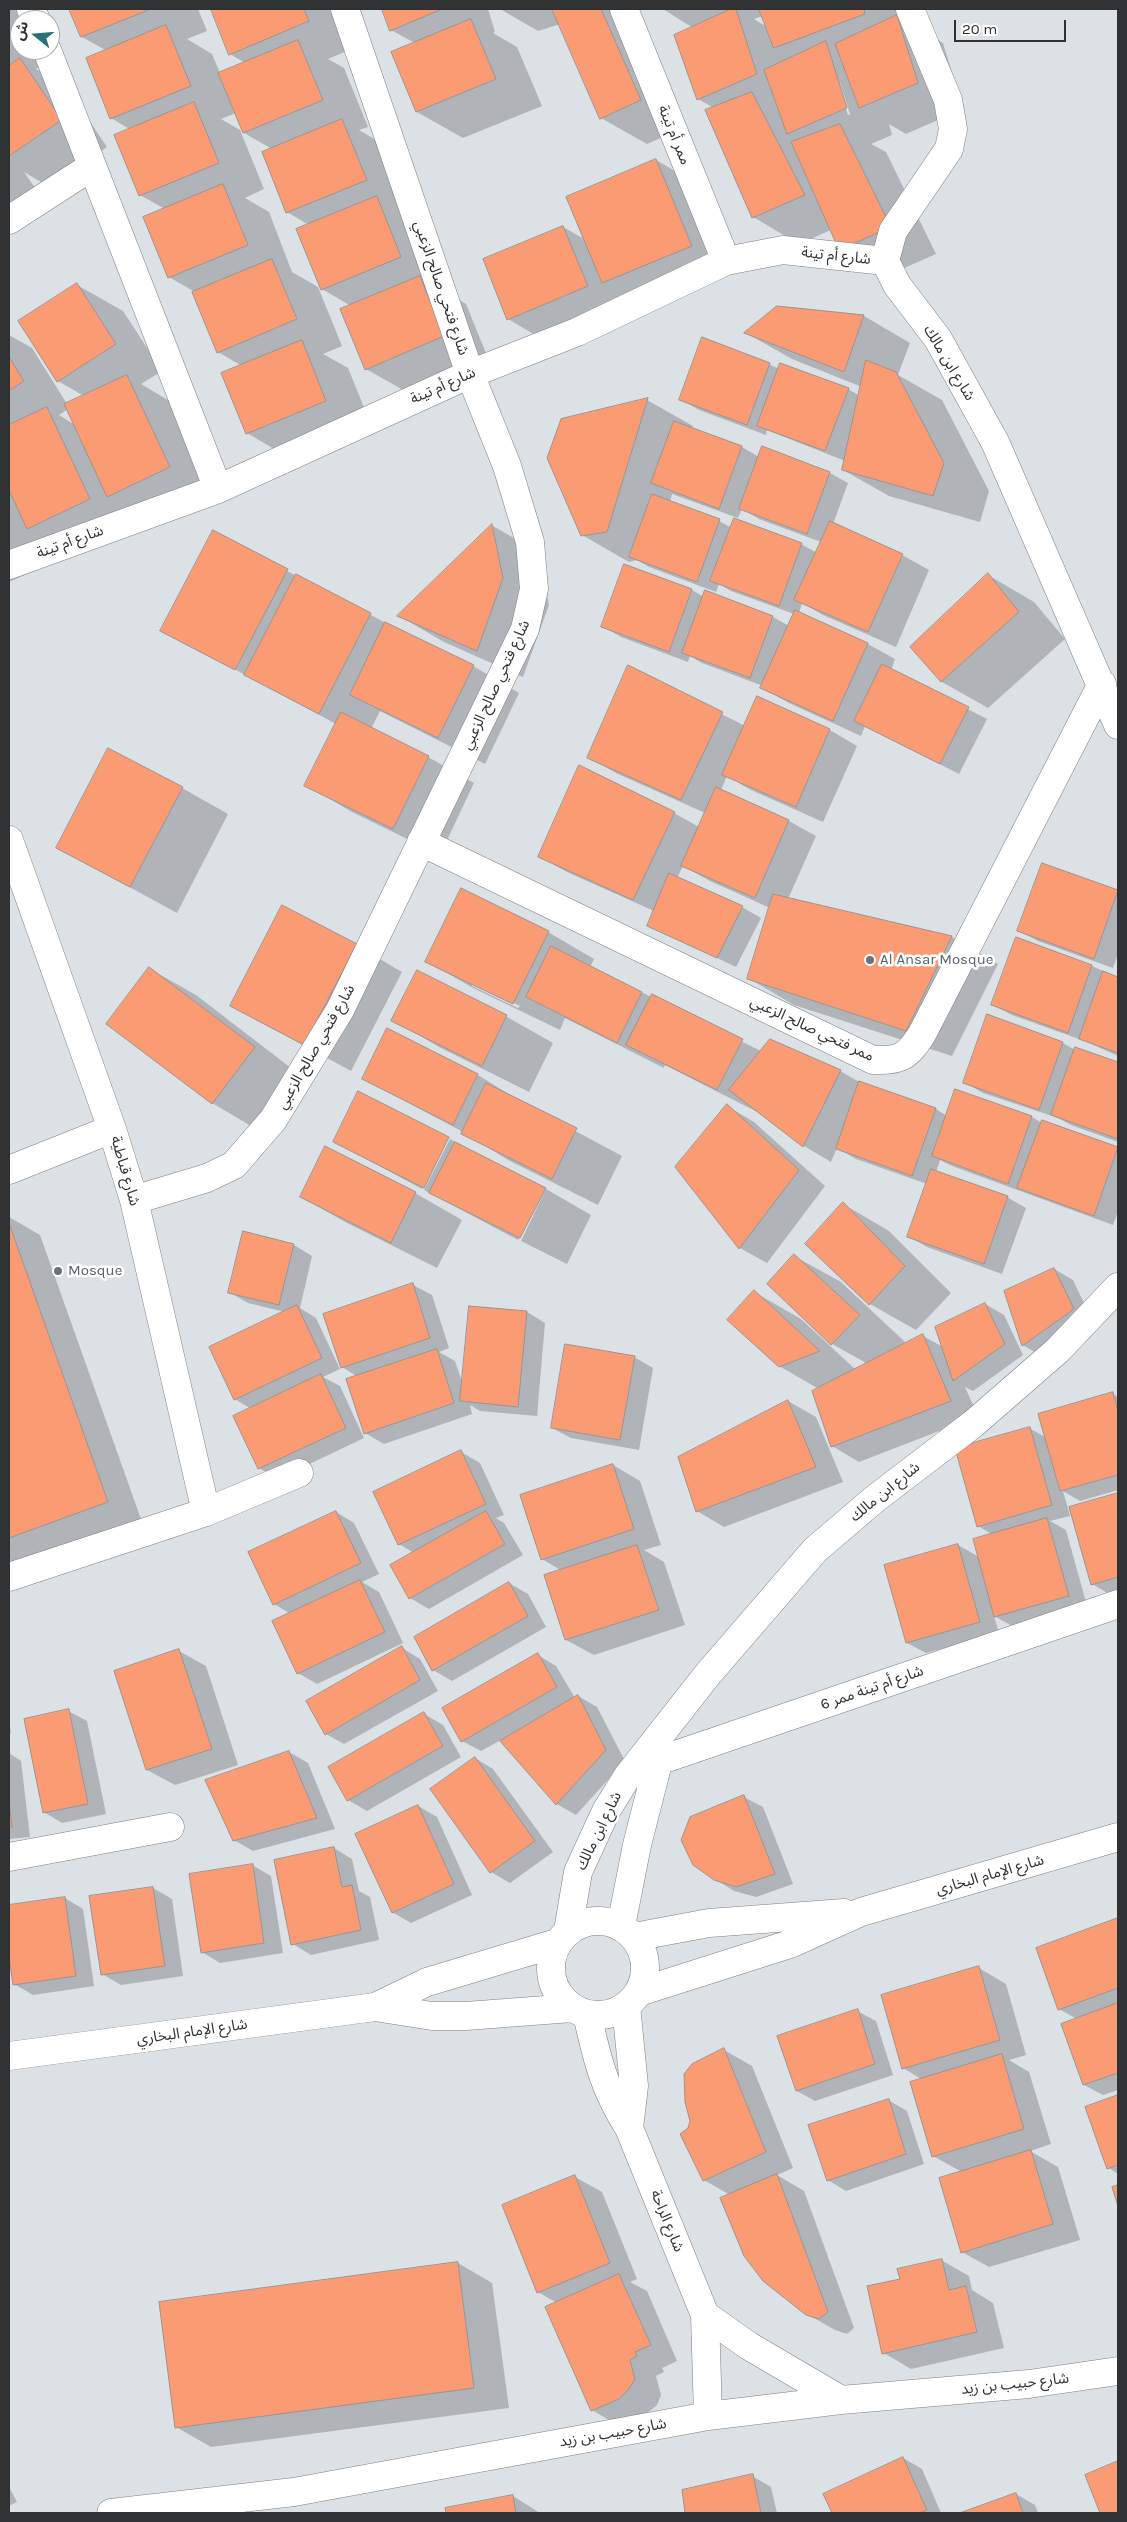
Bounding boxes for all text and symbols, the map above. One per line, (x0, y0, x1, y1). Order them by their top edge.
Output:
north arrow (10, 10, 60, 60)
scale bar (957, 10, 1070, 42)
text: ش (10, 19, 32, 42)
text: 20 m (962, 20, 997, 38)
street label: ممر أم تينة (654, 102, 694, 168)
street label: شارع فتحي صالح الزعبي (410, 218, 472, 358)
street label: شارع أم تينة (800, 243, 872, 269)
street label: شارع ابن مالك (919, 322, 979, 404)
street label: شارع أم تينة (408, 364, 478, 408)
street label: شارع أم تينة (34, 522, 106, 562)
street label: شارع فتحي صالح الزعبي (458, 617, 534, 753)
place label: Al Ansar Mosque (880, 951, 994, 969)
marker: Al Ansar Mosque (864, 954, 876, 966)
street label: شارع فتحي صالح الزعبي (273, 981, 359, 1113)
street label: ممر فتحي صالح الزعبي (747, 992, 877, 1066)
street label: شارع قباطية (106, 1134, 144, 1208)
place label: Mosque (68, 1262, 122, 1280)
marker: Mosque (52, 1265, 64, 1277)
street label: شارع ابن مالك (846, 1458, 924, 1526)
street label: شارع أم تينة ممر 6 (818, 1662, 926, 1714)
street label: شارع ابن مالك (572, 1789, 626, 1873)
street label: شارع الإمام البخاري (934, 1851, 1046, 1899)
street label: شارع الإمام البخاري (135, 2015, 249, 2049)
street label: شارع الراحة (646, 2187, 688, 2255)
street label: شارع حبيب بن زيد (960, 2369, 1070, 2399)
street label: شارع حبيب بن زيد (558, 2415, 668, 2451)

